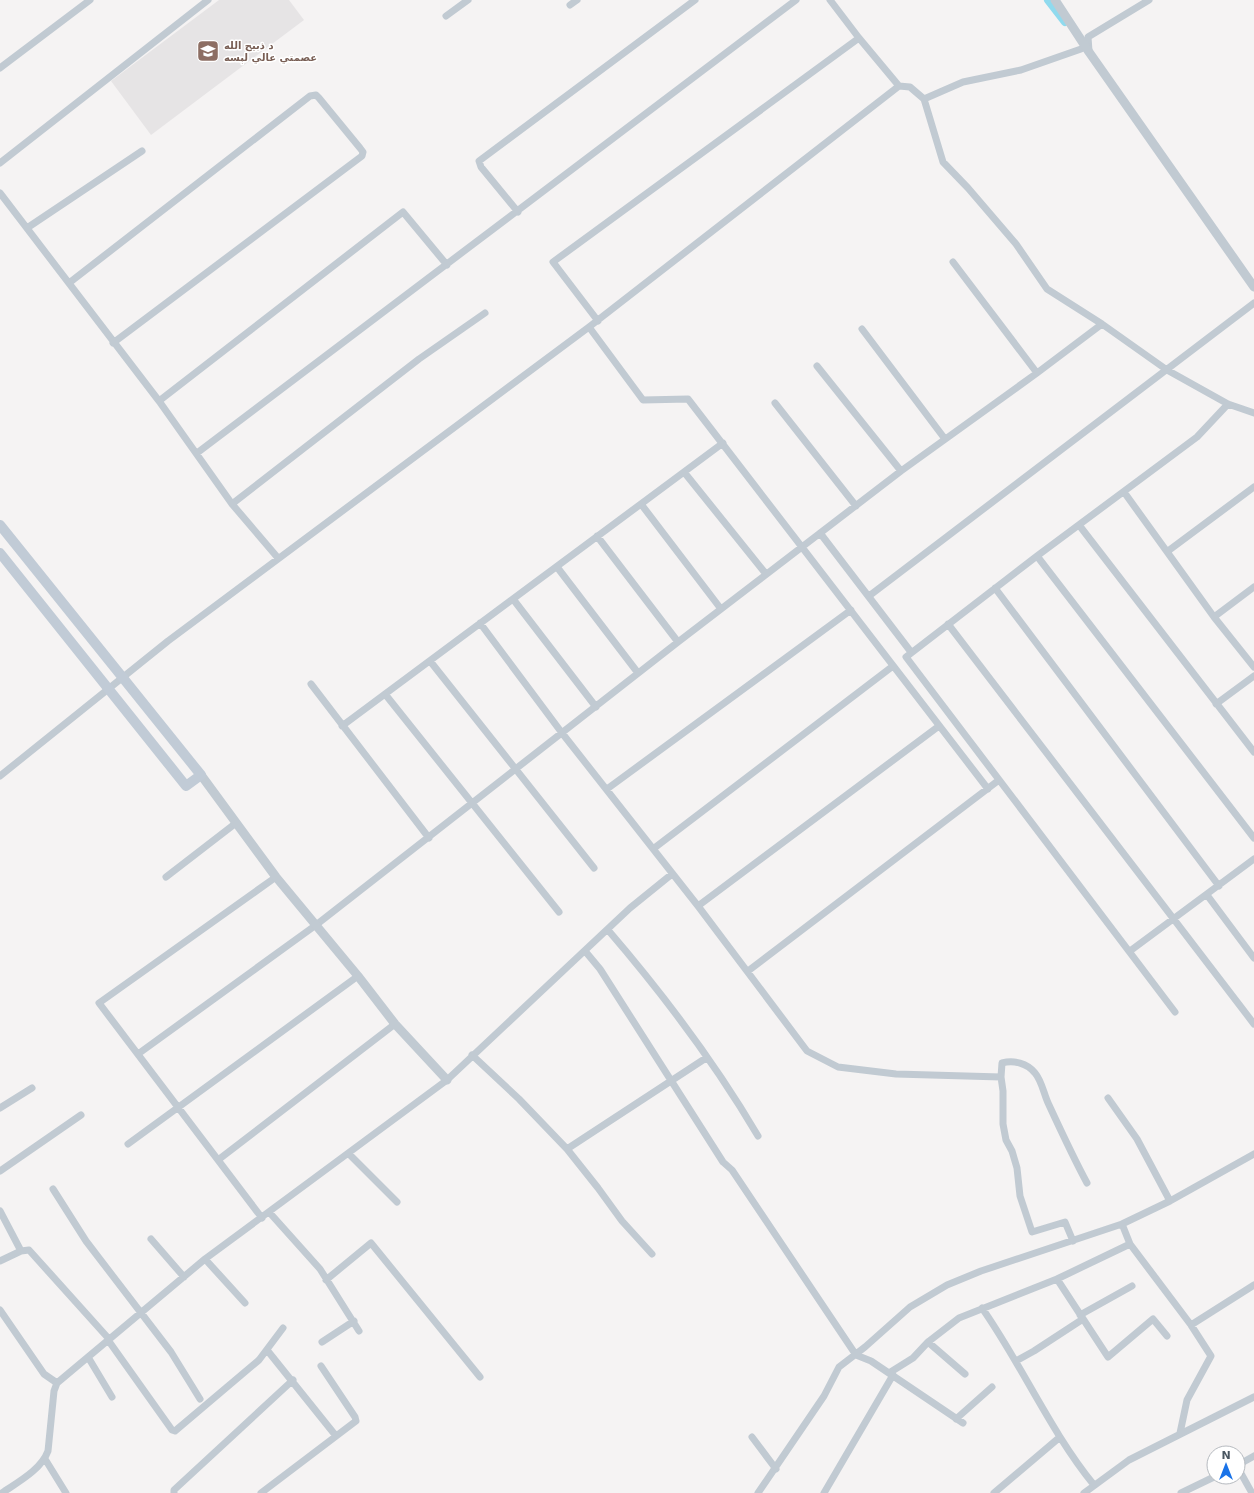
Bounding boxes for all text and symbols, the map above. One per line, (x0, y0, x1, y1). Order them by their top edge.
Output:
school or university icon: د ذبیح الله عصمتي عالي لېسه (195, 38, 221, 64)
place label: د ذبیح الله عصمتي عالي لېسه (224, 40, 317, 64)
north arrow (1206, 1445, 1246, 1485)
text: N (1221, 1449, 1231, 1462)

